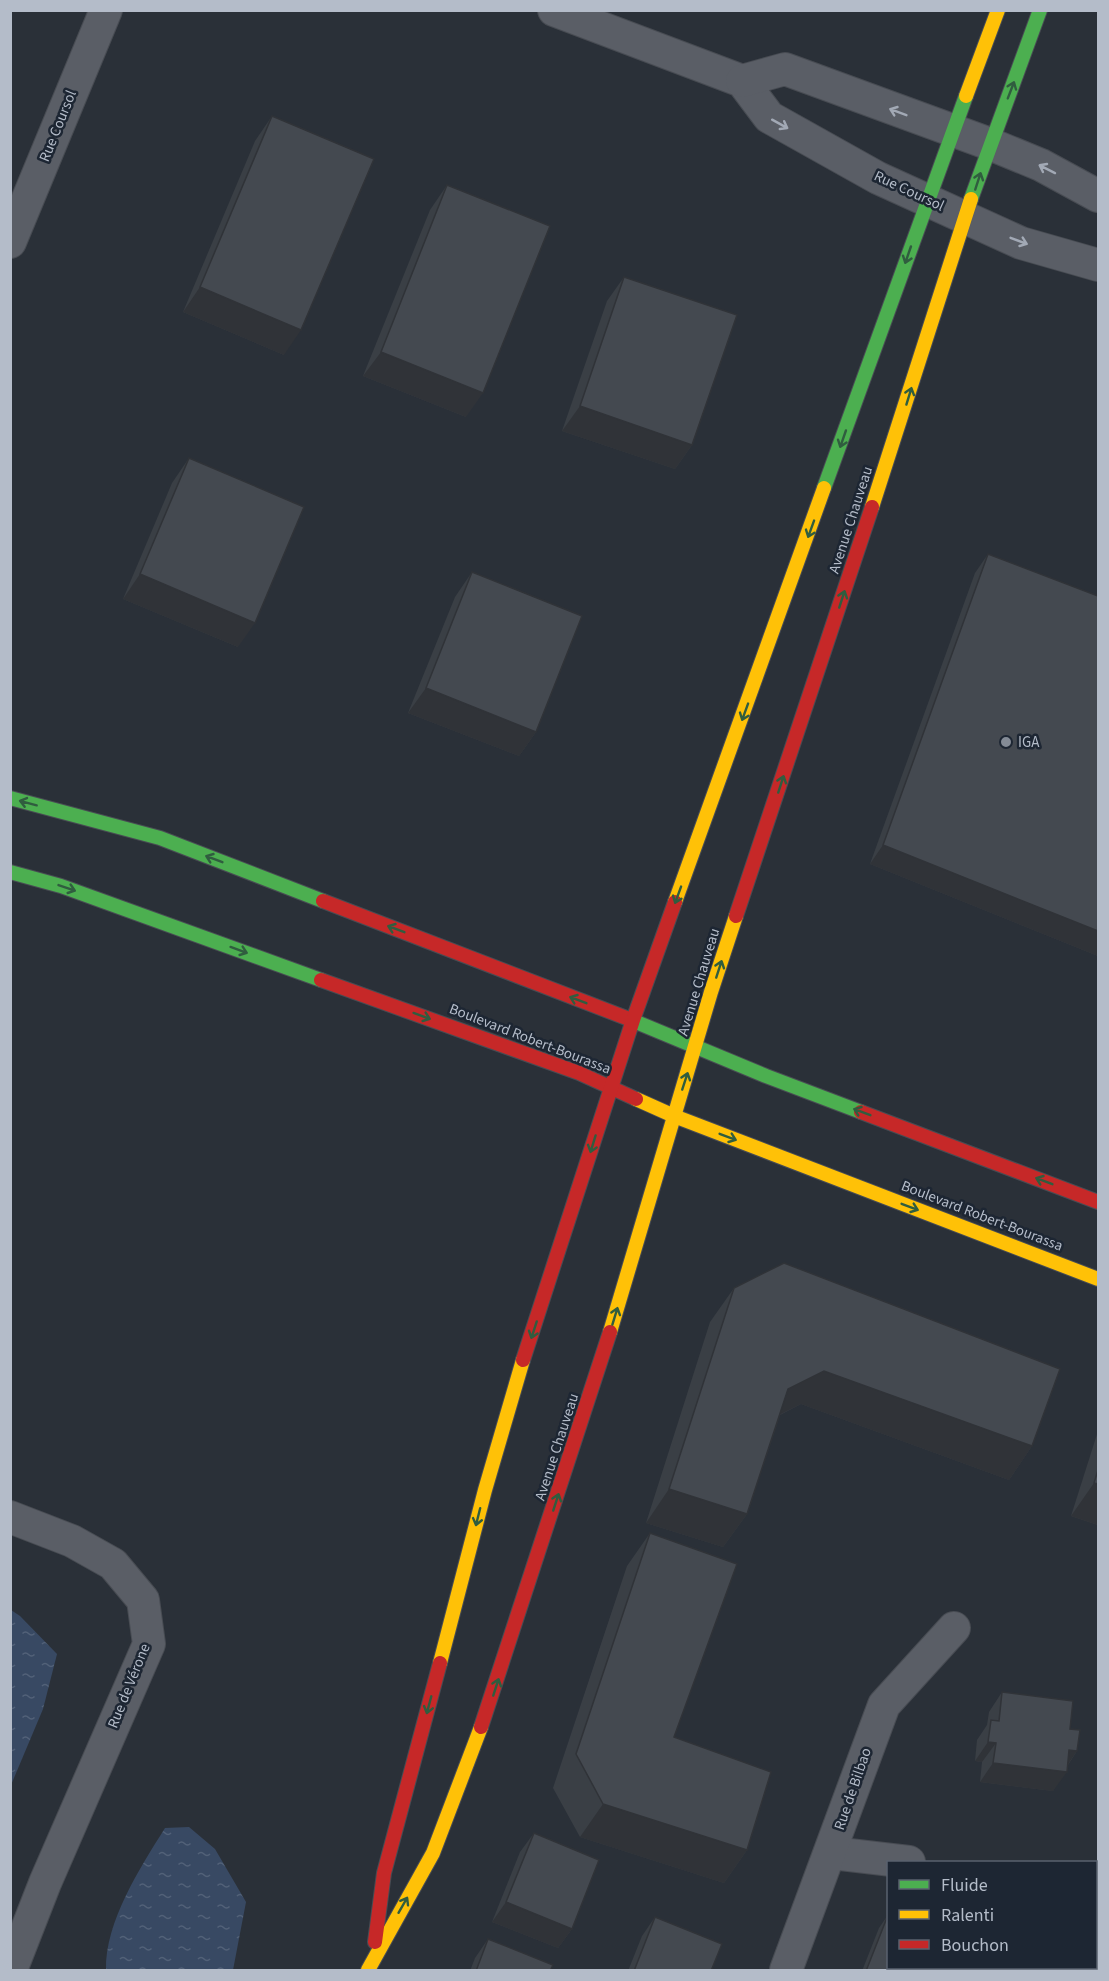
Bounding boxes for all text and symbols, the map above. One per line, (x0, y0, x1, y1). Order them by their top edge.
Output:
one-way arrow (1006, 81, 1017, 99)
street label: Rue Coursol (34, 87, 82, 165)
one-way arrow (889, 106, 908, 117)
one-way arrow (771, 118, 788, 130)
one-way arrow (1038, 162, 1056, 174)
street label: Rue Coursol (870, 166, 948, 217)
one-way arrow (973, 172, 984, 191)
one-way arrow (1009, 236, 1028, 247)
one-way arrow (901, 245, 912, 264)
one-way arrow (904, 387, 915, 406)
one-way arrow (837, 429, 848, 448)
street label: Avenue Chauveau (824, 464, 878, 576)
one-way arrow (804, 519, 815, 538)
one-way arrow (838, 590, 849, 609)
one-way arrow (738, 702, 749, 721)
place label: IGA (1018, 732, 1040, 753)
marker: IGA (999, 735, 1013, 749)
one-way arrow (776, 775, 787, 794)
one-way arrow (19, 797, 38, 808)
one-way arrow (205, 853, 224, 864)
one-way arrow (57, 884, 76, 895)
one-way arrow (672, 885, 683, 904)
one-way arrow (387, 923, 406, 934)
street label: Avenue Chauveau (673, 926, 725, 1038)
one-way arrow (229, 945, 248, 956)
one-way arrow (714, 960, 725, 979)
one-way arrow (569, 993, 588, 1004)
street label: Boulevard Robert-Bourassa (446, 998, 614, 1080)
one-way arrow (412, 1012, 431, 1023)
one-way arrow (680, 1072, 691, 1091)
one-way arrow (853, 1106, 871, 1117)
one-way arrow (719, 1132, 737, 1143)
one-way arrow (587, 1134, 598, 1153)
street label: Boulevard Robert-Bourassa (898, 1175, 1066, 1257)
one-way arrow (1035, 1175, 1054, 1186)
one-way arrow (901, 1202, 919, 1213)
one-way arrow (610, 1307, 621, 1326)
one-way arrow (527, 1320, 538, 1339)
street label: Avenue Chauveau (530, 1391, 584, 1503)
one-way arrow (551, 1493, 562, 1512)
one-way arrow (472, 1507, 484, 1526)
street label: Rue de Vérone (102, 1640, 156, 1732)
one-way arrow (491, 1679, 502, 1697)
one-way arrow (423, 1695, 435, 1714)
street label: Rue de Bilbao (829, 1745, 877, 1833)
legend (887, 1861, 1097, 1969)
text: Fluide (941, 1873, 988, 1898)
one-way arrow (397, 1897, 409, 1914)
text: Ralenti (941, 1903, 994, 1928)
text: Bouchon (941, 1933, 1009, 1958)

